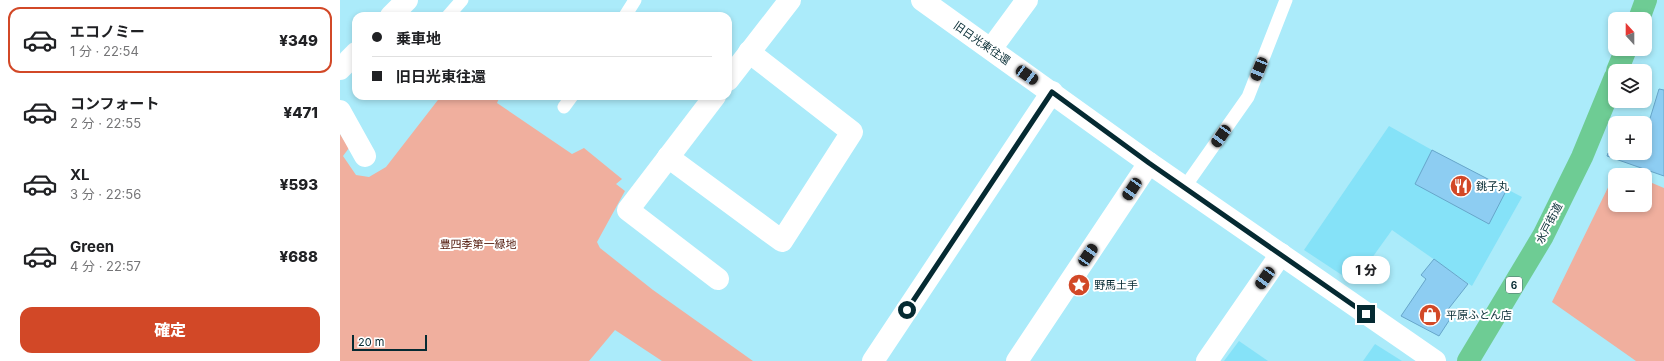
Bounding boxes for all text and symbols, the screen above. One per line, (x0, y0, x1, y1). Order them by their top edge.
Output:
north arrow (1608, 12, 1652, 56)
map controls (1608, 12, 1652, 212)
street label: 旧日光東往還 (951, 18, 1013, 68)
icon: car (22, 22, 58, 58)
text: エコノミー (70, 22, 145, 41)
text: 乗車地 (396, 29, 441, 48)
text: ¥349 (279, 31, 318, 50)
text: 1 分 · 22:54 (70, 43, 139, 59)
car (1249, 56, 1269, 82)
car (1014, 63, 1040, 87)
button: layers (1608, 64, 1652, 108)
text: 旧日光東往還 (396, 67, 486, 86)
icon: car (22, 94, 58, 130)
text: コンフォート (70, 94, 160, 113)
text: ¥471 (284, 103, 318, 122)
text: 2 分 · 22:55 (70, 115, 141, 131)
button: + (1608, 116, 1652, 160)
car (1209, 123, 1233, 149)
text: XL (70, 165, 90, 184)
icon: car (22, 166, 58, 202)
button: − (1608, 168, 1652, 212)
restaurant icon: 銚子丸 (1448, 173, 1474, 199)
text: ¥593 (280, 175, 318, 194)
car (1120, 176, 1144, 202)
place label: 銚子丸 (1476, 179, 1509, 193)
text: 3 分 · 22:56 (70, 186, 141, 202)
street label: 水戸街道 (1533, 200, 1565, 246)
text: Green (70, 237, 114, 256)
park label: 豊四季第一緑地 (440, 237, 517, 251)
icon: car (22, 238, 58, 274)
car (1076, 242, 1100, 268)
text: ¥688 (279, 247, 318, 266)
callout: 1 分 (1342, 256, 1390, 284)
text: 4 分 · 22:57 (70, 258, 141, 274)
text: 1 分 (1355, 262, 1377, 278)
car (1253, 265, 1277, 291)
place icon: 野馬土手 (1066, 272, 1092, 298)
road number: 6 (1506, 277, 1522, 293)
place label: 野馬土手 (1094, 278, 1138, 292)
route start (898, 301, 916, 319)
shop icon: 平原ふとん店 (1417, 302, 1443, 328)
route end (1357, 305, 1375, 323)
button: 確定 (20, 307, 320, 353)
place label: 平原ふとん店 (1446, 308, 1512, 322)
scale bar (352, 333, 427, 352)
text: 20 m (358, 335, 384, 349)

